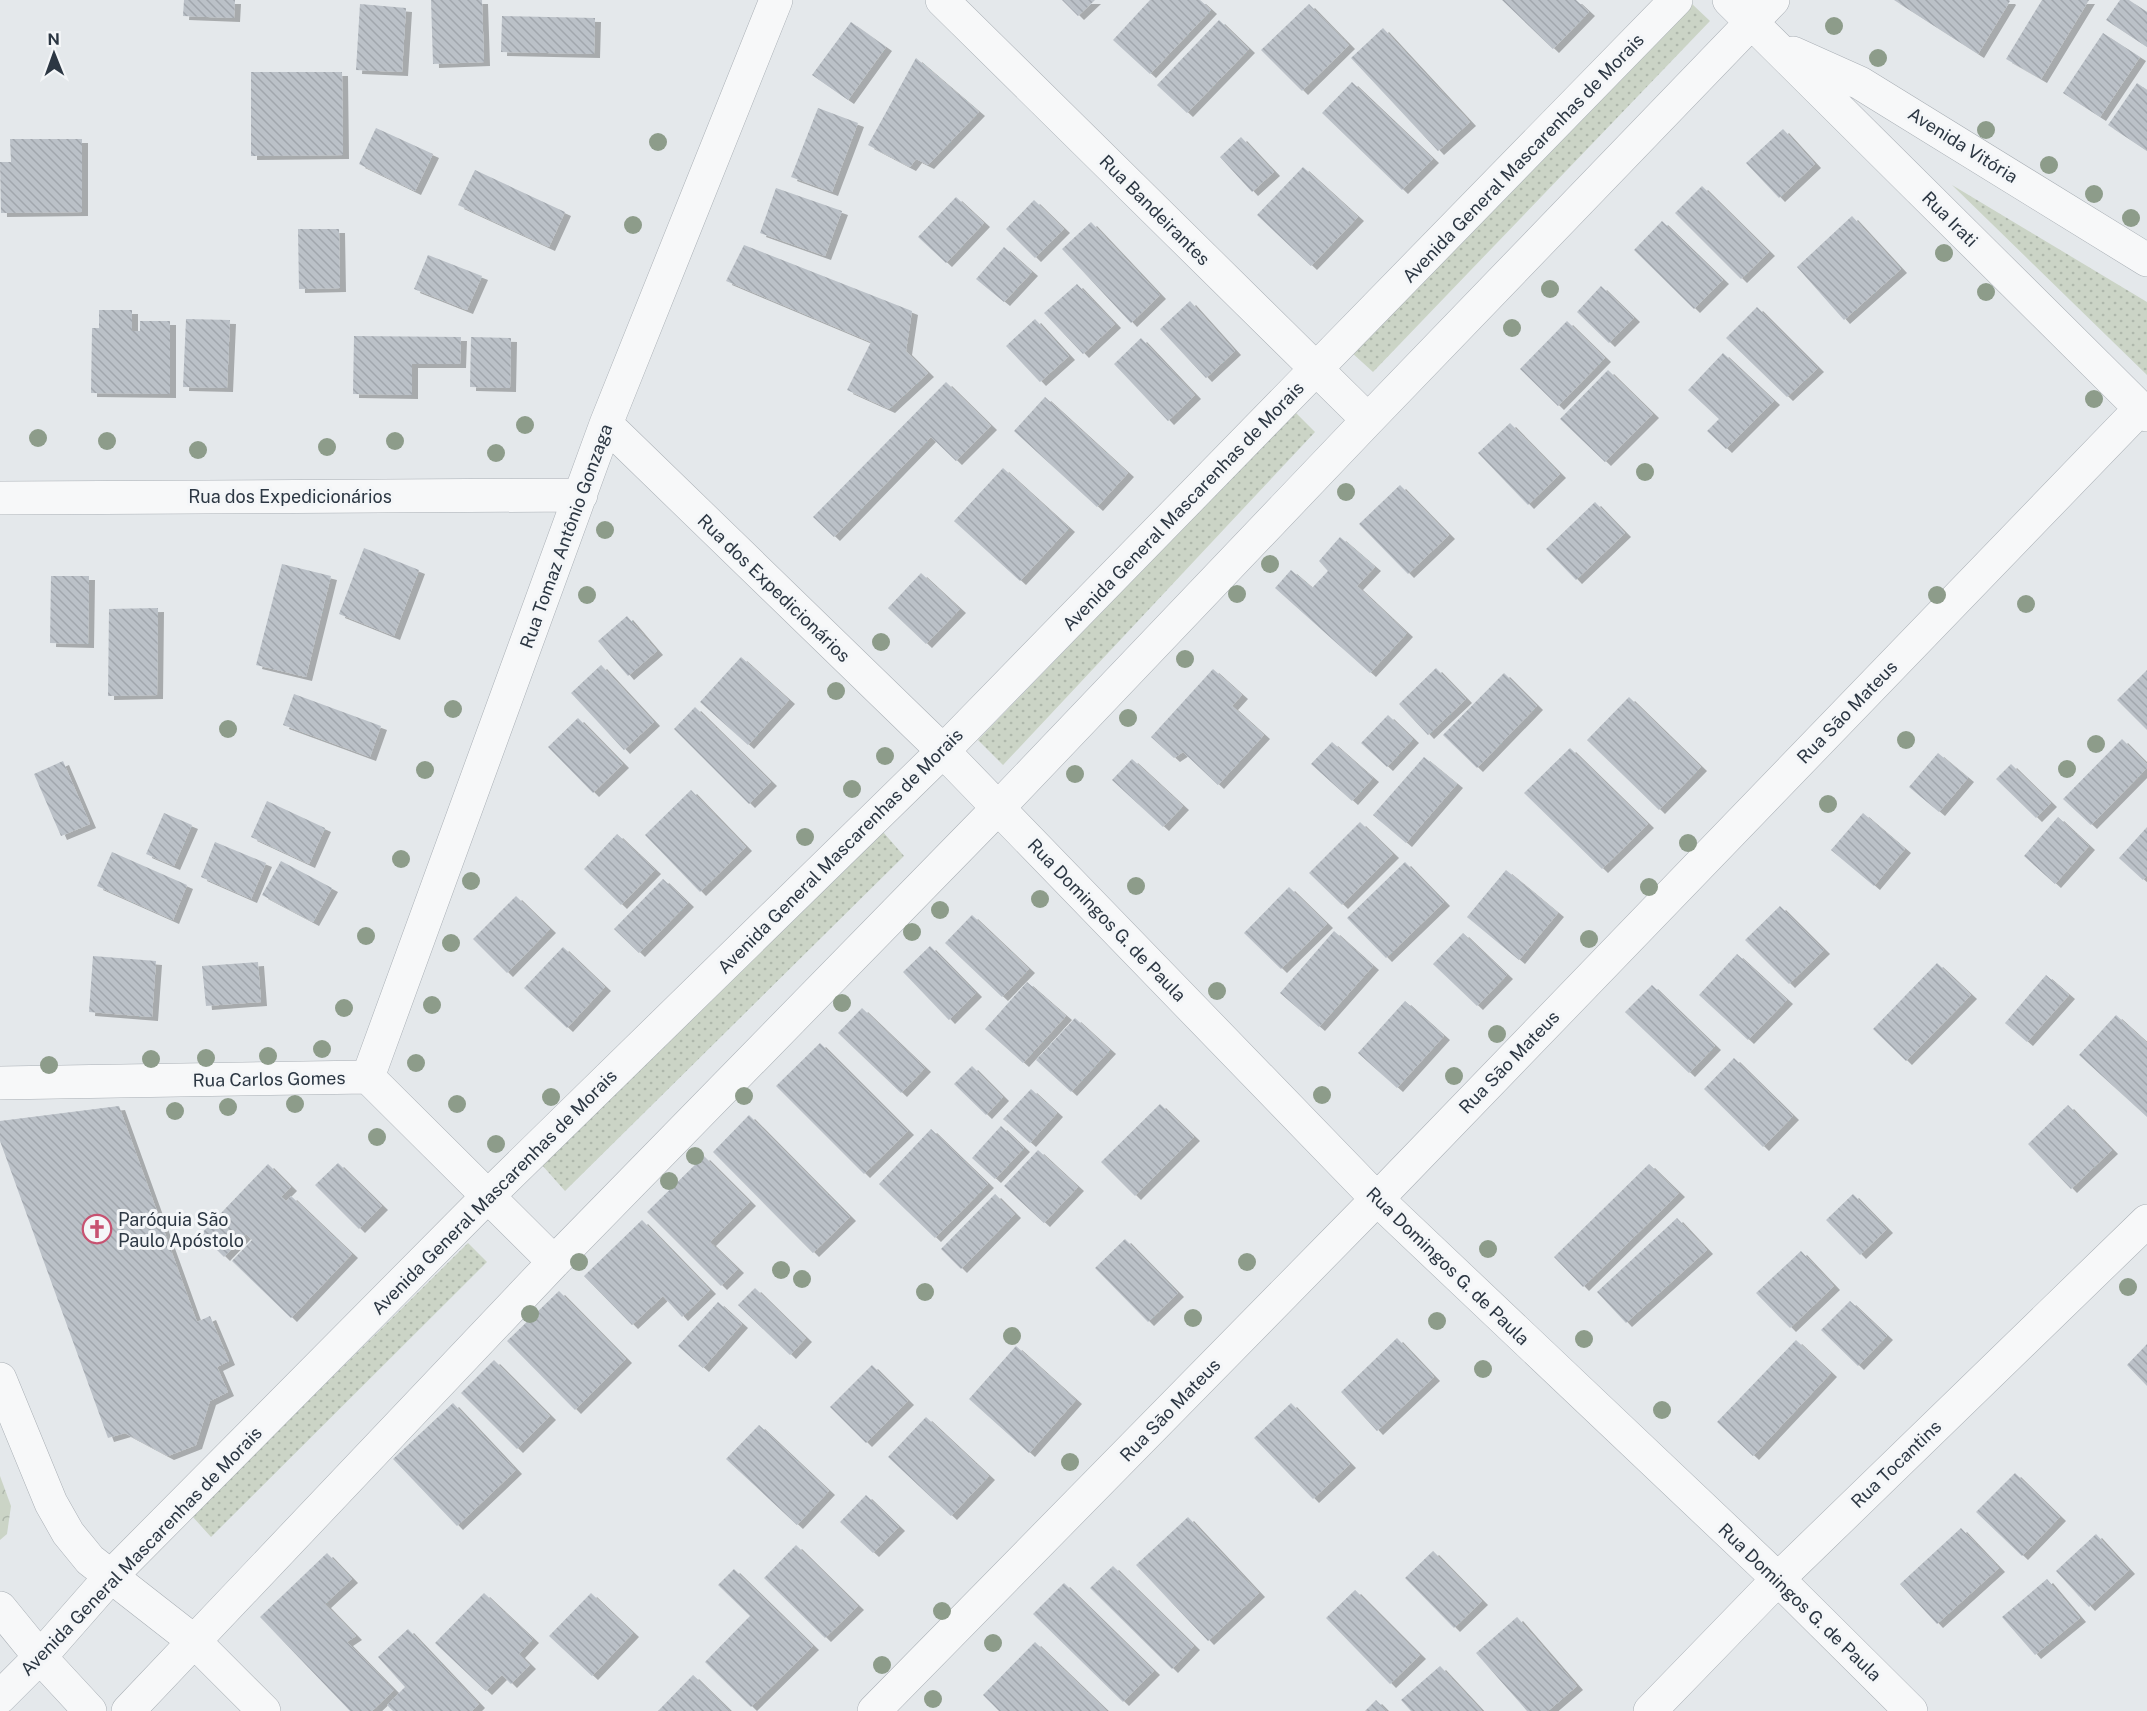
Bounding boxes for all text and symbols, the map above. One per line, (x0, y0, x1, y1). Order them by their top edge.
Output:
north arrow (24, 24, 84, 84)
street label: Avenida General Mascarenhas de Morais (1398, 29, 1648, 287)
text: N (47, 30, 60, 49)
street label: Avenida Vitória (1904, 103, 2022, 187)
street label: Rua Bandeirantes (1095, 150, 1215, 270)
street label: Rua Irati (1918, 187, 1982, 251)
street label: Avenida General Mascarenhas de Morais (1058, 377, 1308, 635)
street label: Rua Tomaz Antônio Gonzaga (516, 421, 616, 651)
street label: Rua dos Expedicionários (188, 486, 392, 507)
street label: Rua dos Expedicionários (693, 510, 855, 666)
street label: Rua São Mateus (1793, 656, 1901, 768)
street label: Avenida General Mascarenhas de Morais (713, 724, 967, 978)
street label: Rua Domingos G. de Paula (1024, 834, 1190, 1006)
street label: Rua São Mateus (1455, 1006, 1563, 1118)
street label: Avenida General Mascarenhas de Morais (367, 1065, 621, 1319)
street label: Rua Carlos Gomes (192, 1067, 346, 1091)
street label: Rua Domingos G. de Paula (1362, 1183, 1534, 1349)
place label: Paróquia São Paulo Apóstolo (118, 1209, 244, 1251)
church icon: Paróquia São Paulo Apóstolo (81, 1213, 113, 1245)
street label: Rua São Mateus (1116, 1354, 1224, 1466)
street label: Rua Tocantins (1847, 1416, 1945, 1512)
street label: Avenida General Mascarenhas de Morais (16, 1422, 266, 1680)
street label: Rua Domingos G. de Paula (1714, 1519, 1886, 1685)

